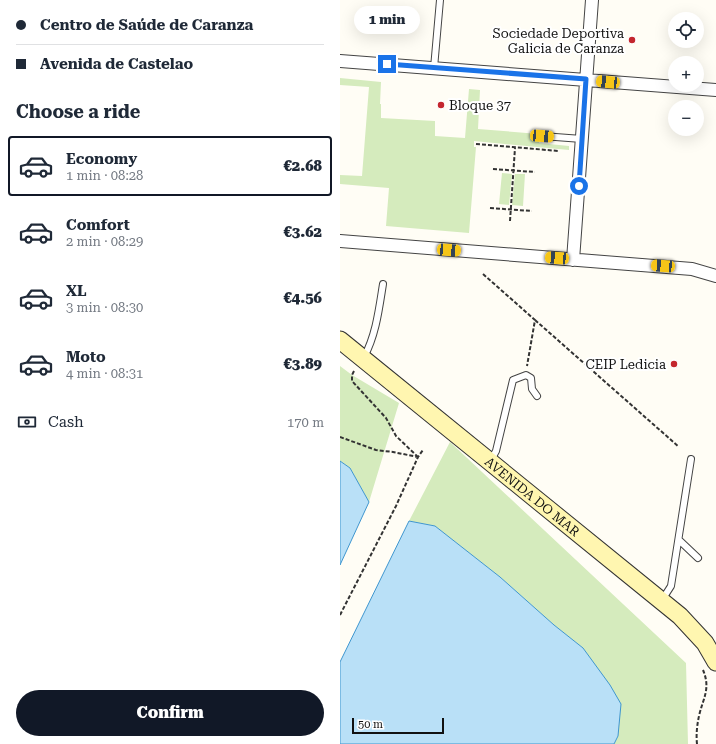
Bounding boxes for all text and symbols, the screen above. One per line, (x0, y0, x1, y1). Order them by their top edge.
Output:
callout: 1 min (354, 6, 420, 34)
text: 1 min (369, 12, 405, 27)
map controls (668, 12, 704, 136)
button: locate (668, 12, 704, 48)
text: Centro de Saúde de Caranza (40, 16, 253, 34)
place label: Sociedade Deportiva Galicia de Caranza (493, 26, 624, 56)
marker: Sociedade Deportiva Galicia de Caranza (627, 35, 637, 45)
text: Avenida de Castelao (40, 55, 193, 73)
route end (378, 55, 396, 73)
button: + (668, 56, 704, 92)
car (595, 75, 621, 89)
place label: Bloque 37 (449, 98, 511, 113)
marker: Bloque 37 (436, 100, 446, 110)
button: − (668, 100, 704, 136)
text: Choose a ride (16, 101, 140, 122)
car (530, 129, 554, 143)
icon: car (18, 148, 54, 184)
text: Economy (66, 150, 137, 168)
text: €2.68 (283, 157, 322, 175)
text: 1 min · 08:28 (66, 168, 143, 183)
route start (570, 177, 588, 195)
icon: car (18, 214, 54, 250)
text: Comfort (66, 216, 130, 234)
text: €3.62 (283, 223, 322, 241)
text: 2 min · 08:29 (66, 234, 143, 249)
car (437, 243, 461, 257)
car (545, 251, 569, 265)
car (651, 259, 675, 273)
icon: car (18, 280, 54, 316)
text: XL (66, 282, 87, 300)
text: €4.56 (283, 289, 322, 307)
text: 3 min · 08:30 (66, 300, 143, 315)
icon: car (18, 346, 54, 382)
text: Moto (66, 348, 106, 366)
text: €3.89 (283, 355, 322, 373)
place label: CEIP Ledicia (586, 357, 666, 372)
marker: CEIP Ledicia (669, 359, 679, 369)
text: 4 min · 08:31 (66, 366, 143, 381)
icon: cash (16, 411, 38, 433)
text: Cash (48, 413, 84, 431)
text: 170 m (287, 415, 324, 430)
street label: AVENIDA DO MAR (482, 454, 583, 540)
button: Confirm (16, 690, 324, 736)
scale bar (352, 716, 444, 735)
text: 50 m (358, 718, 383, 731)

